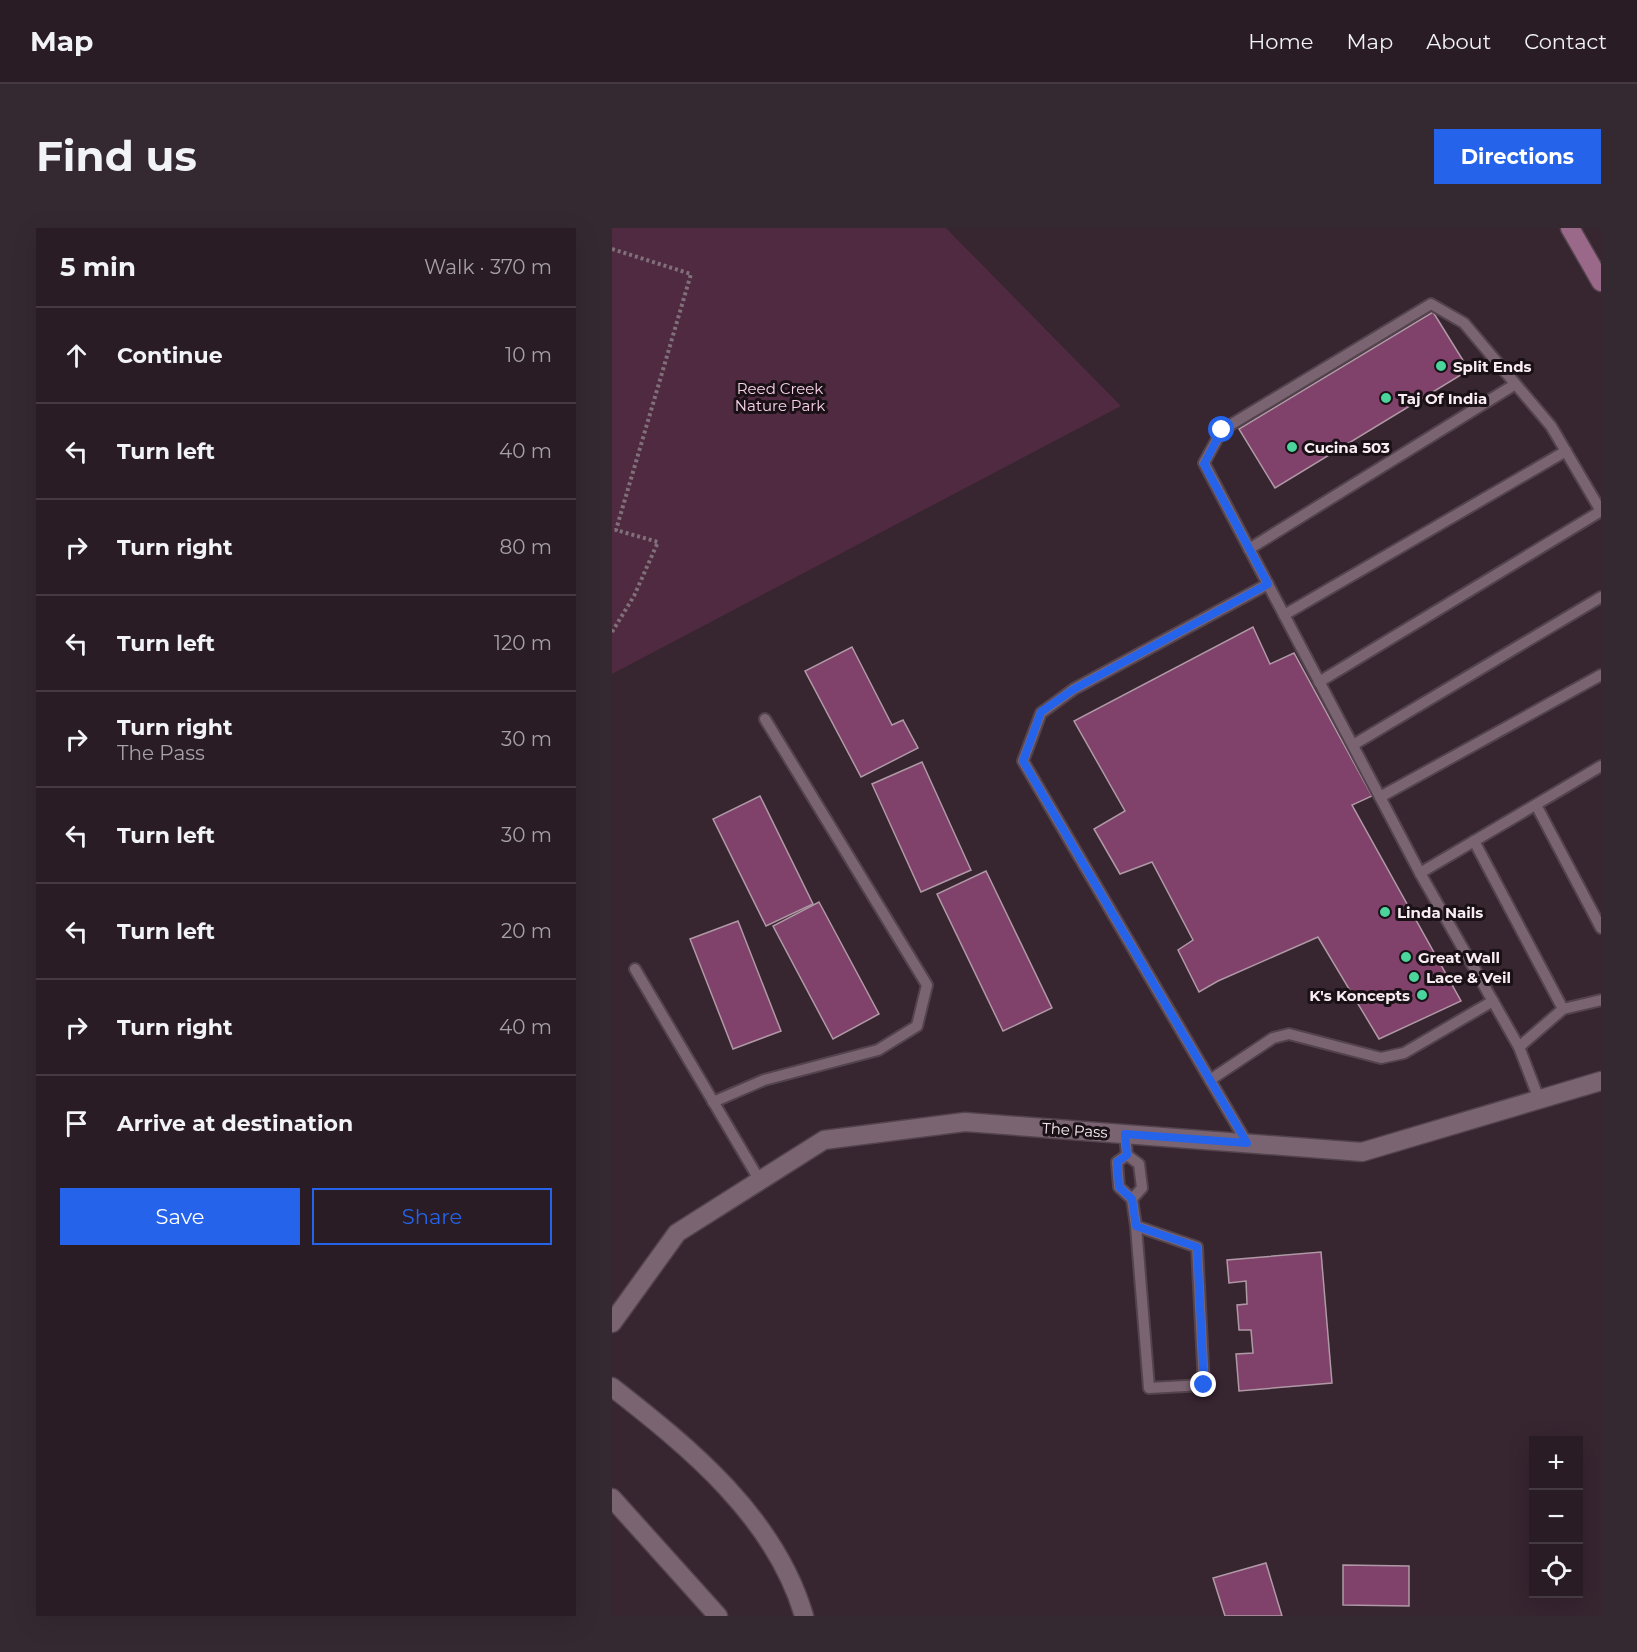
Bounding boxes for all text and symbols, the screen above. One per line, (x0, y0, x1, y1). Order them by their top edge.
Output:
text: Map (30, 24, 93, 58)
text: Home (1248, 29, 1313, 54)
text: Map (1346, 29, 1393, 54)
text: About (1426, 29, 1491, 54)
text: Contact (1524, 29, 1607, 54)
button: Directions (1434, 129, 1601, 184)
text: Find us (36, 130, 197, 182)
text: 5 min (60, 251, 136, 283)
text: Walk · 370 m (424, 255, 552, 279)
icon: ahead (60, 339, 93, 372)
text: Continue (117, 342, 223, 369)
text: 10 m (505, 343, 552, 367)
place label: Split Ends (1453, 357, 1532, 376)
marker: Split Ends (1434, 359, 1448, 373)
park label: Reed Creek Nature Park (735, 379, 825, 415)
place label: Taj Of India (1398, 389, 1487, 408)
marker: Taj Of India (1379, 391, 1393, 405)
route start (1208, 416, 1234, 442)
icon: left (60, 435, 93, 468)
text: Turn left (117, 438, 215, 465)
place label: Cucina 503 (1304, 438, 1390, 457)
text: 40 m (499, 439, 552, 463)
marker: Cucina 503 (1285, 440, 1299, 454)
icon: right (60, 531, 93, 564)
text: Turn right (117, 534, 232, 561)
text: 80 m (500, 535, 552, 559)
icon: left (60, 627, 93, 660)
text: Turn left (117, 630, 215, 657)
text: 120 m (494, 631, 552, 655)
text: Turn right (117, 714, 232, 741)
icon: right (60, 723, 93, 756)
text: 30 m (501, 727, 552, 751)
text: The Pass (117, 741, 205, 765)
icon: left (60, 819, 93, 852)
text: Turn left (117, 822, 215, 849)
text: 30 m (501, 823, 552, 847)
place label: Linda Nails (1397, 903, 1483, 922)
marker: Linda Nails (1378, 905, 1392, 919)
icon: left (60, 915, 93, 948)
text: Turn left (117, 918, 215, 945)
text: 20 m (501, 919, 552, 943)
place label: Great Wall (1418, 948, 1500, 967)
marker: Great Wall (1399, 950, 1413, 964)
place label: Lace & Veil (1426, 968, 1511, 987)
marker: Lace & Veil (1407, 970, 1421, 984)
place label: K's Koncepts (1309, 986, 1410, 1005)
marker: K's Koncepts (1415, 988, 1429, 1002)
icon: right (60, 1011, 93, 1044)
text: Turn right (117, 1014, 232, 1041)
text: 40 m (499, 1015, 552, 1039)
icon: arrive (60, 1107, 93, 1140)
text: Arrive at destination (117, 1110, 353, 1137)
street label: The Pass (1042, 1118, 1108, 1142)
button: Save (60, 1188, 300, 1245)
button: Share (312, 1188, 552, 1245)
route end (1190, 1371, 1216, 1397)
map controls (1529, 1436, 1583, 1598)
button: + (1529, 1436, 1583, 1490)
button: − (1529, 1490, 1583, 1544)
button: locate (1529, 1544, 1583, 1598)

